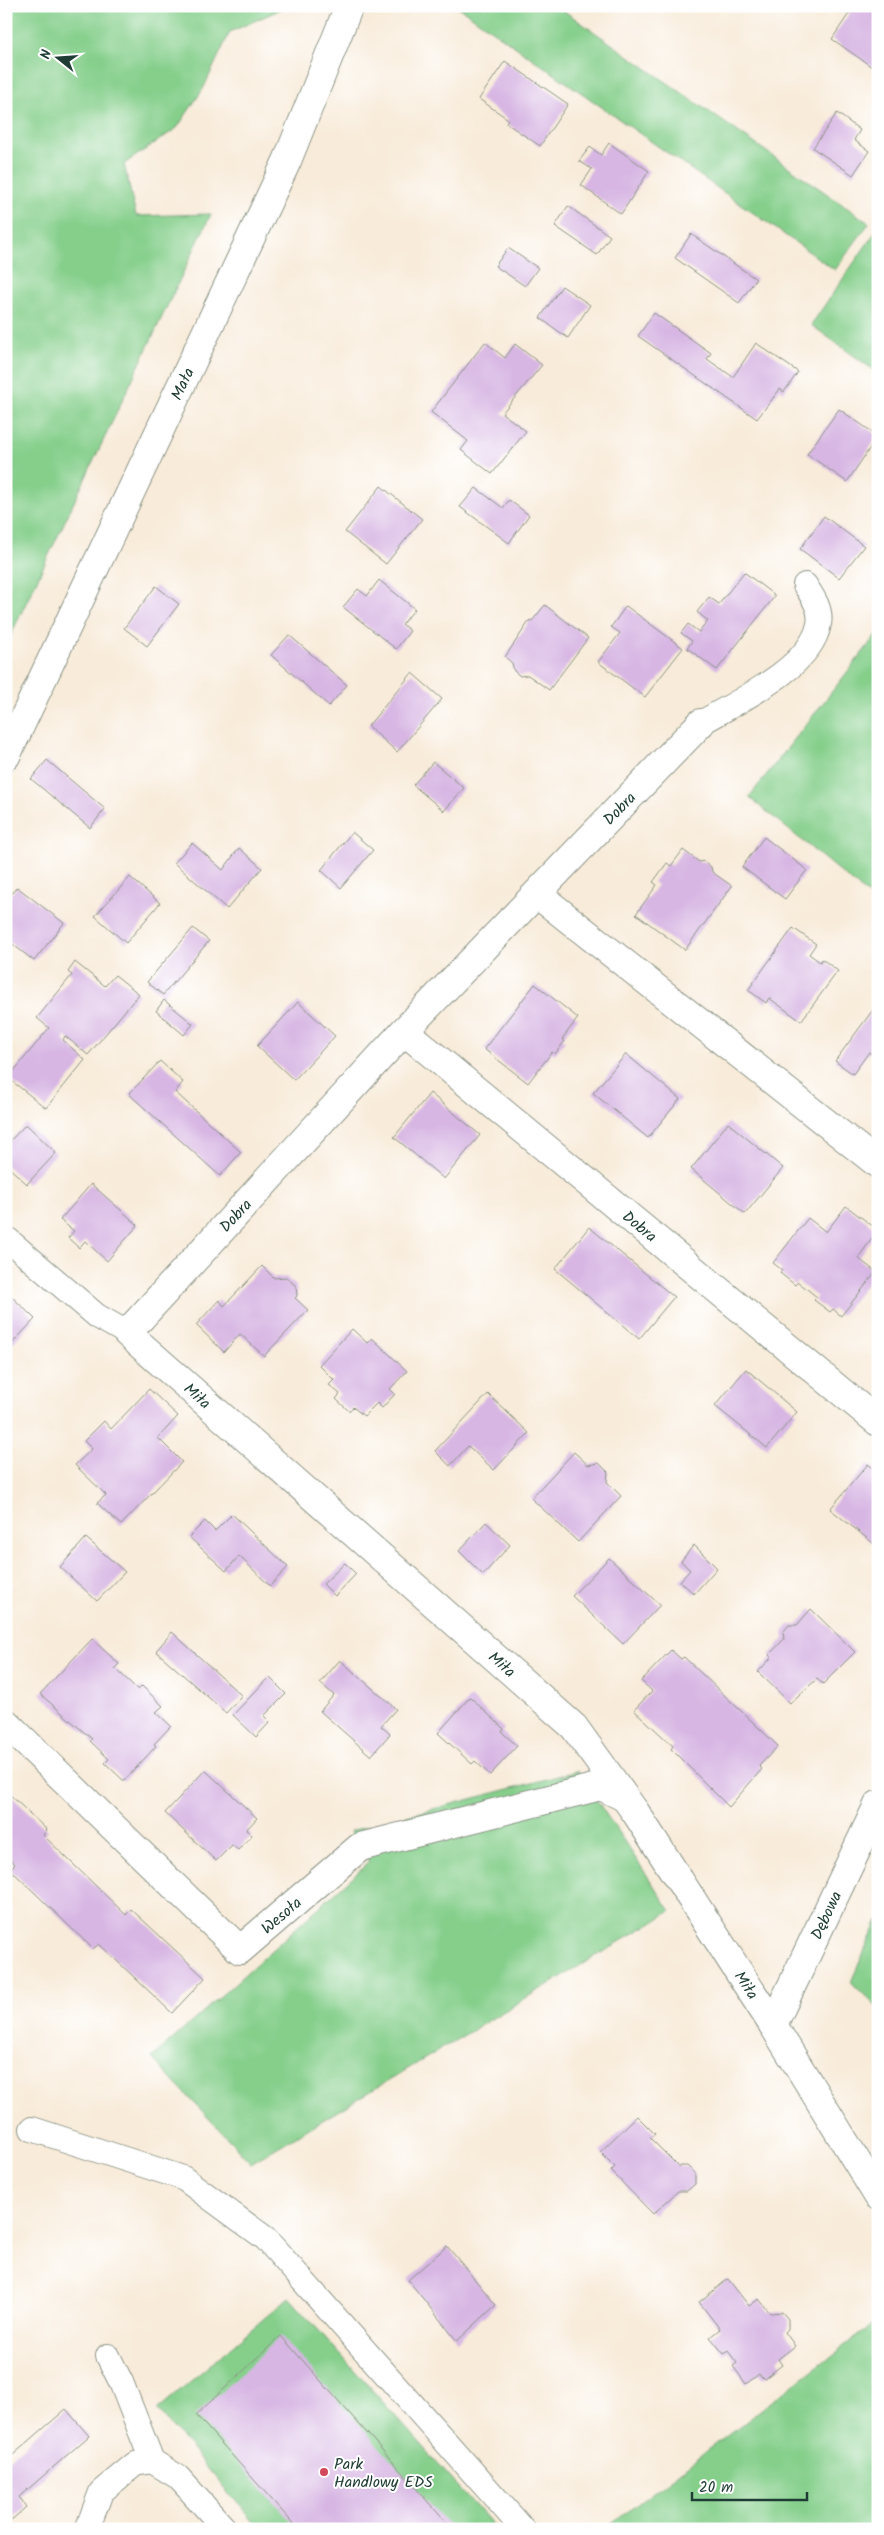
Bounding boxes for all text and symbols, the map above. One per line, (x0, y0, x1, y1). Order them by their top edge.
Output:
north arrow (32, 32, 82, 82)
text: N (35, 47, 58, 62)
street label: Mała (165, 364, 202, 405)
street label: Dobra (598, 786, 643, 832)
street label: Dobra (214, 1193, 258, 1239)
street label: Dobra (616, 1205, 662, 1249)
street label: Miła (177, 1377, 216, 1416)
street label: Miła (482, 1646, 521, 1684)
street label: Dębowa (805, 1887, 849, 1944)
street label: Wesoła (256, 1891, 308, 1941)
street label: Miła (727, 1966, 764, 2005)
place label: Park Handlowy EDS (334, 2452, 433, 2495)
marker: Park Handlowy EDS (318, 2466, 330, 2478)
scale bar (692, 2470, 806, 2502)
text: 20 m (699, 2476, 733, 2500)

